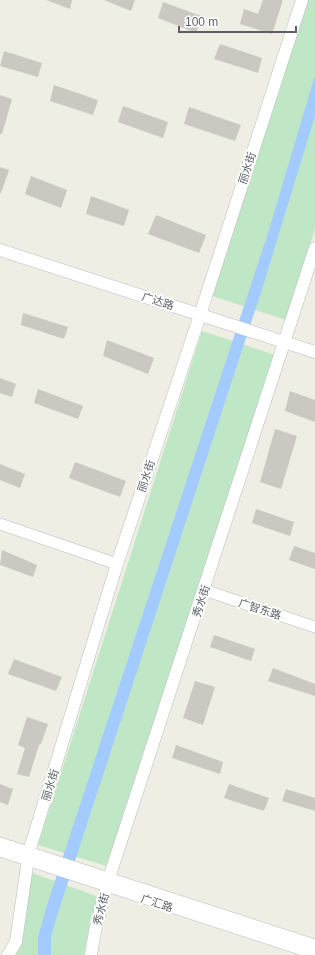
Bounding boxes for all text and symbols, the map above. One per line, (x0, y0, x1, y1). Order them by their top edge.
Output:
scale bar (179, 8, 296, 34)
text: 100 m (185, 15, 218, 29)
street label: 丽水街 (236, 150, 258, 186)
street label: 广达路 (140, 290, 176, 312)
street label: 丽水街 (135, 458, 157, 494)
street label: 秀水街 (190, 583, 212, 619)
street label: 广智东路 (237, 596, 283, 622)
street label: 丽水街 (39, 767, 61, 803)
street label: 秀水街 (91, 892, 111, 926)
street label: 广汇路 (139, 892, 175, 914)

